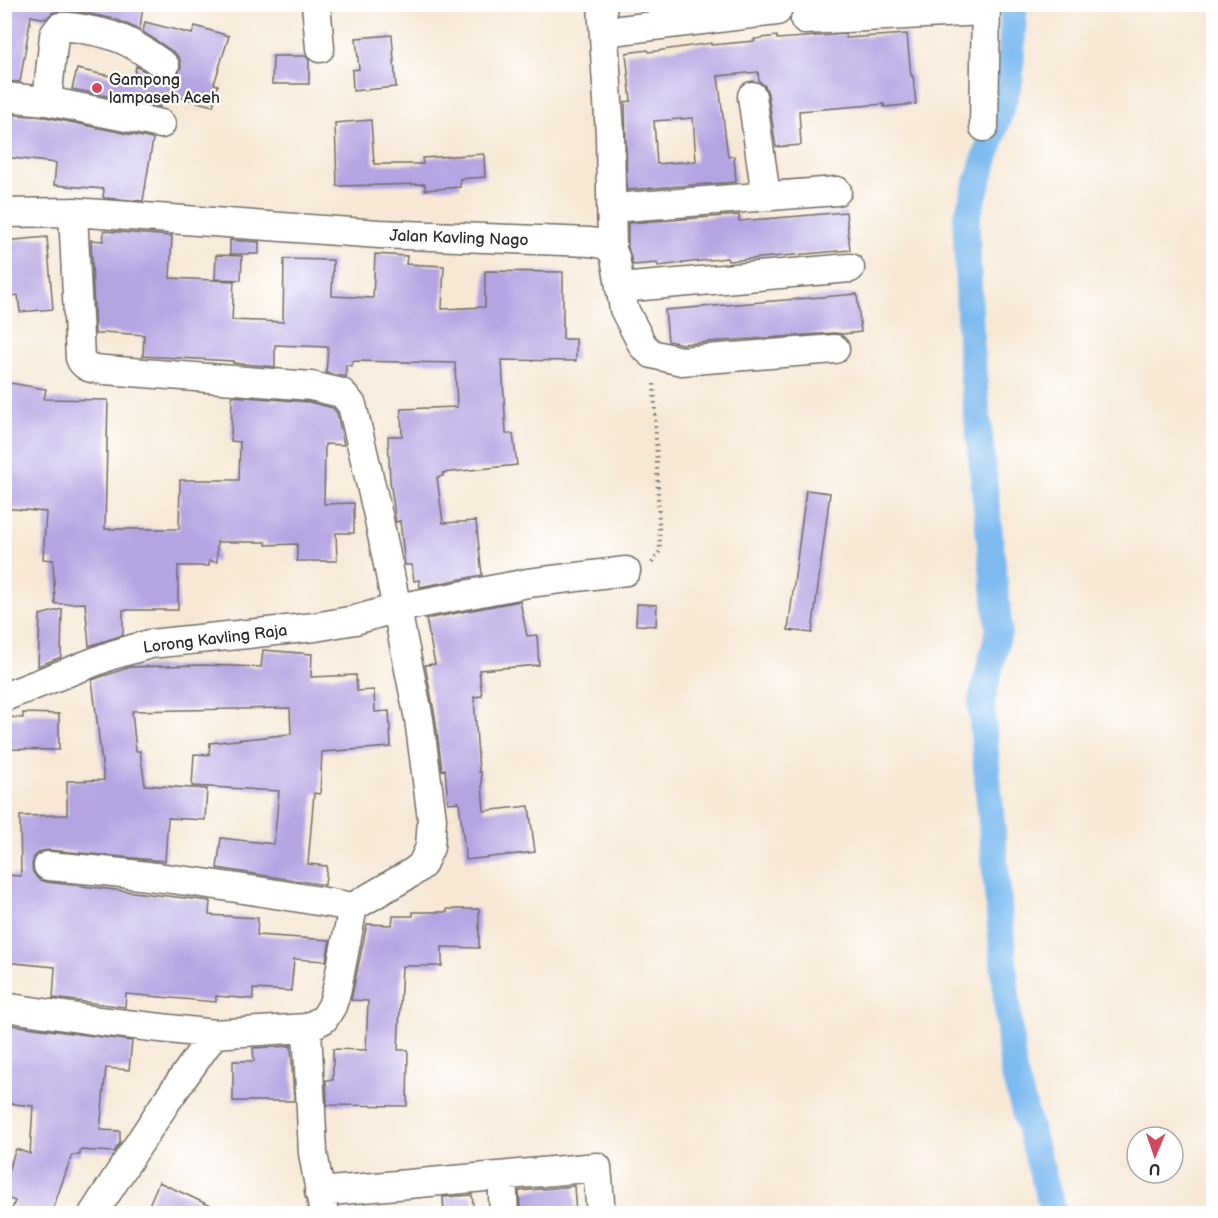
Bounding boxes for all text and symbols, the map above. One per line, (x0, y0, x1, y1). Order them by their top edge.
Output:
place label: Gampong lampaseh Aceh (109, 71, 220, 108)
marker: Gampong lampaseh Aceh (90, 81, 104, 95)
street label: Jalan Kavling Nago (389, 227, 529, 250)
street label: Lorong Kavling Raja (142, 621, 288, 658)
north arrow (1125, 1125, 1185, 1185)
text: U (1148, 1159, 1161, 1178)

